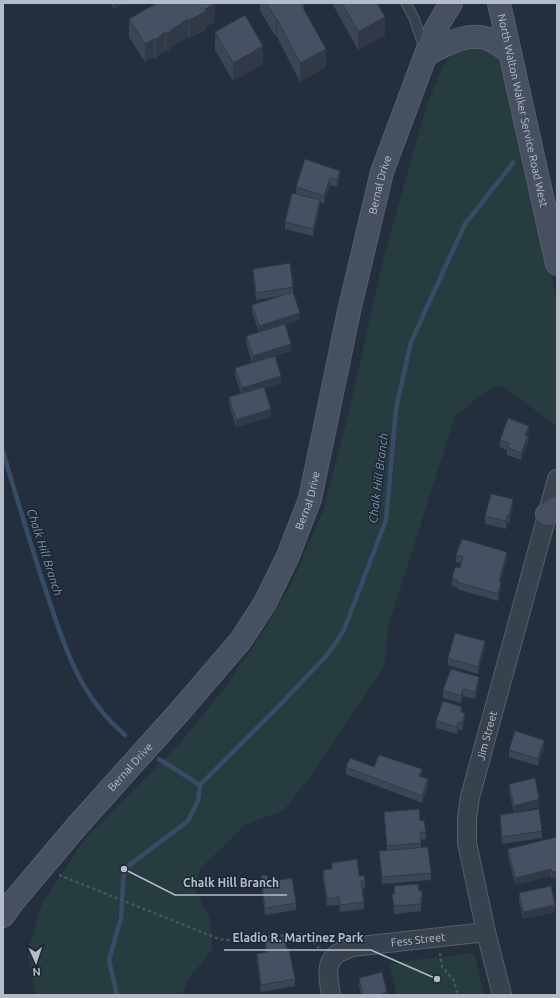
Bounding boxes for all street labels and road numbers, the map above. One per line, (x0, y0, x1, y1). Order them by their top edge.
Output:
street label: North Walton Walker Service Road West (496, 13, 550, 209)
street label: Bernal Drive (366, 154, 394, 216)
street label: Bernal Drive (293, 470, 322, 531)
street label: Jim Street (474, 709, 500, 762)
street label: Bernal Drive (105, 740, 155, 793)
street label: Fess Street (390, 931, 447, 949)

